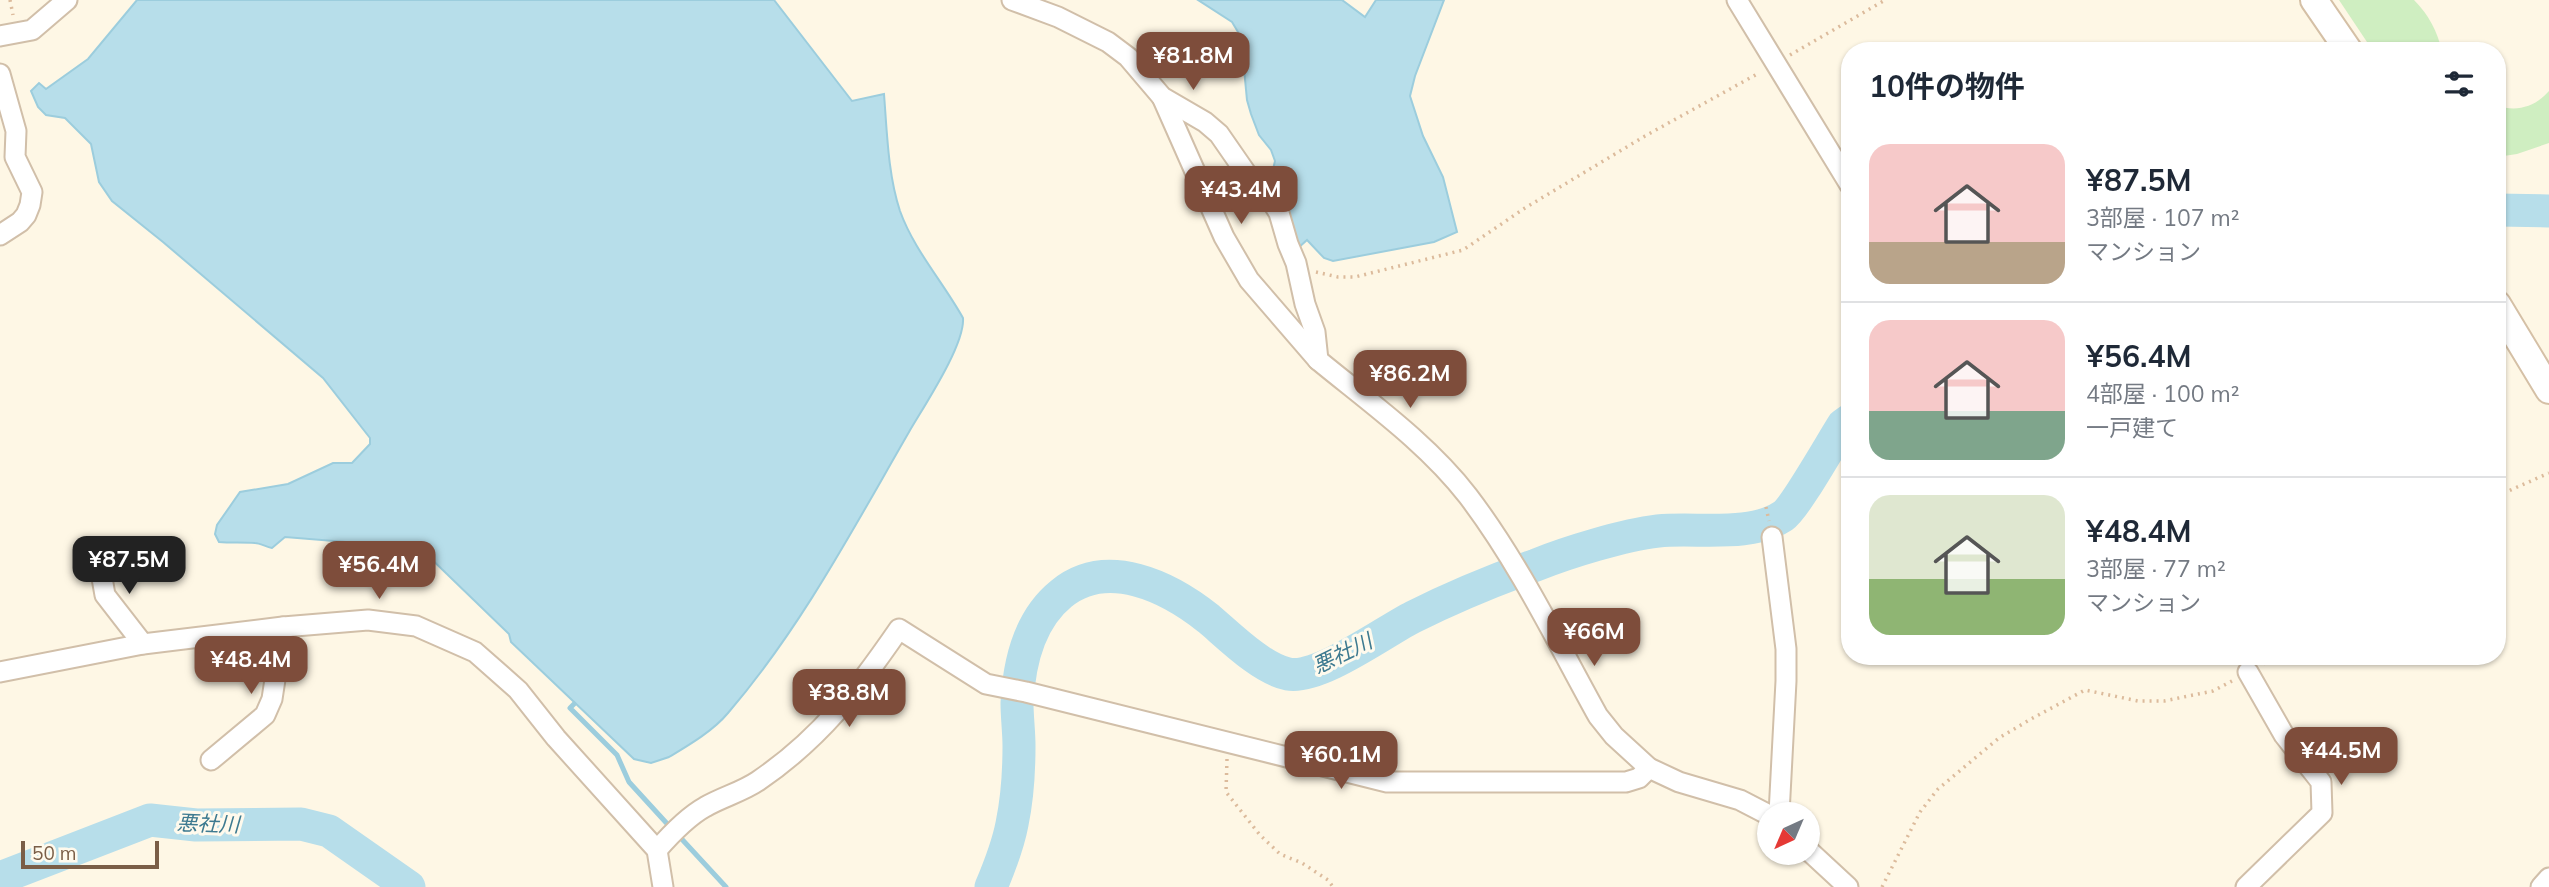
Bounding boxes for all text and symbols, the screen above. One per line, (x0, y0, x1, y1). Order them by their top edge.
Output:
pin: ¥81.8M (1136, 32, 1250, 92)
text: ¥81.8M (1153, 40, 1233, 69)
icon: filters (2440, 65, 2478, 103)
text: 10件の物件 (1869, 67, 2025, 105)
text: ¥87.5M (2086, 161, 2192, 199)
pin: ¥43.4M (1184, 166, 1298, 226)
icon: home (1925, 172, 2009, 256)
text: ¥43.4M (1201, 174, 1281, 203)
text: 3部屋 · 107 m² (2086, 203, 2239, 232)
text: マンション (2086, 237, 2201, 266)
text: ¥56.4M (2086, 337, 2192, 375)
icon: home (1925, 348, 2009, 432)
pin: ¥86.2M (1353, 350, 1467, 410)
text: ¥86.2M (1370, 358, 1450, 387)
text: 4部屋 · 100 m² (2086, 379, 2239, 408)
text: 一戸建て (2086, 413, 2178, 442)
text: ¥48.4M (2086, 512, 2192, 550)
icon: home (1925, 523, 2009, 607)
pin: ¥87.5M (72, 536, 186, 596)
pin: ¥56.4M (322, 542, 436, 601)
text: ¥87.5M (89, 544, 169, 573)
text: ¥56.4M (339, 549, 419, 578)
text: 3部屋 · 77 m² (2086, 554, 2226, 583)
text: マンション (2086, 588, 2201, 617)
pin: ¥66M (1553, 608, 1635, 668)
text: ¥66M (1563, 616, 1625, 645)
water label: 悪社川 (1308, 627, 1378, 678)
pin: ¥48.4M (194, 636, 308, 696)
text: ¥48.4M (211, 644, 291, 673)
pin: ¥38.8M (792, 670, 906, 729)
text: ¥38.8M (809, 677, 889, 706)
pin: ¥44.5M (2284, 728, 2398, 787)
pin: ¥60.1M (1284, 732, 1398, 791)
text: ¥44.5M (2301, 735, 2381, 764)
text: ¥60.1M (1301, 739, 1381, 768)
north arrow (1757, 802, 1820, 864)
map controls (1757, 802, 1820, 865)
water label: 悪社川 (176, 809, 242, 837)
scale bar (21, 838, 159, 870)
text: 50 m (32, 841, 76, 865)

